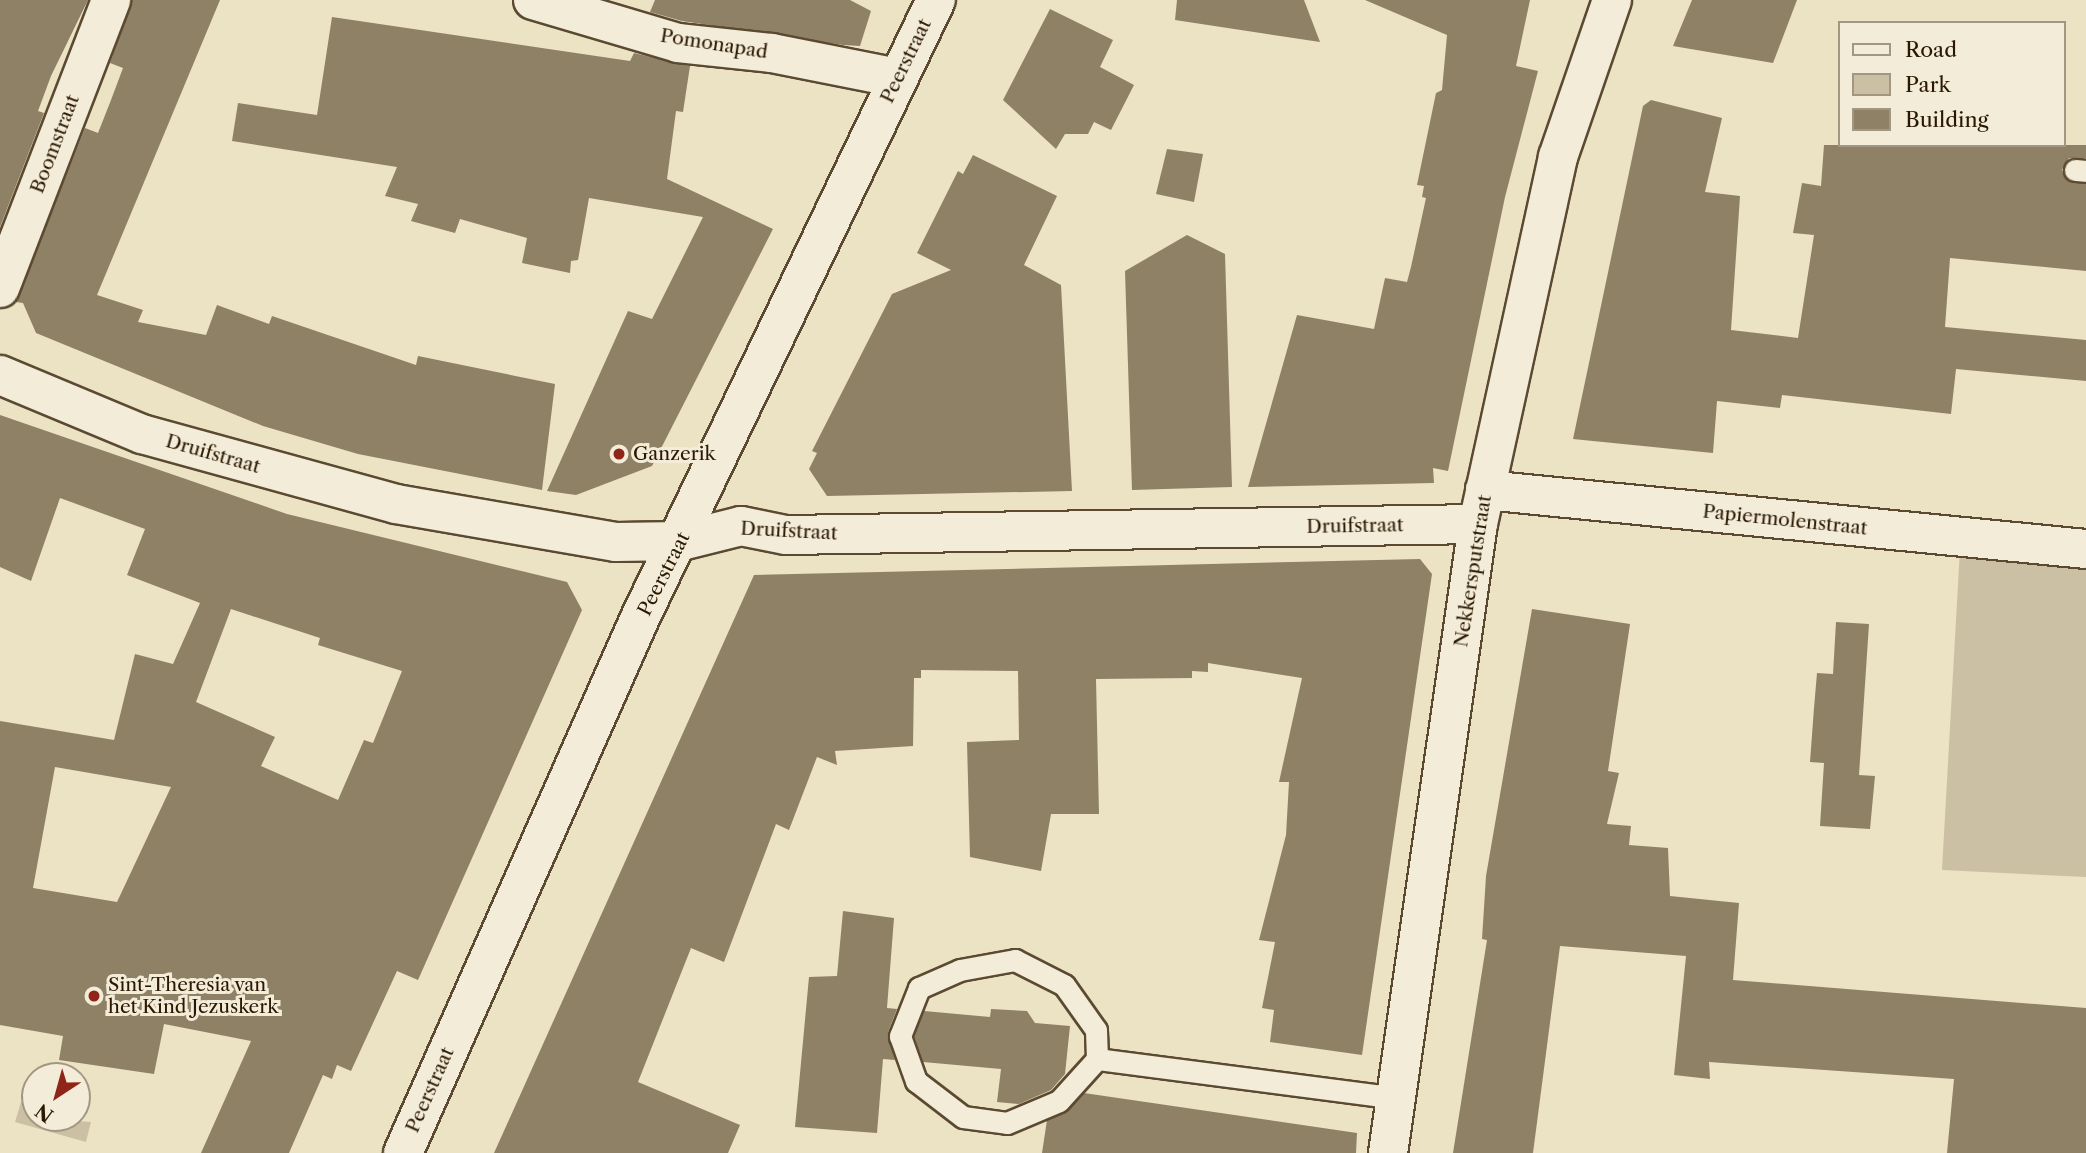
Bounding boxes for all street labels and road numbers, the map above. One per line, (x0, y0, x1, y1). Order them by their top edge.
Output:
street label: Peerstraat (876, 15, 936, 107)
street label: Pomonapad (659, 24, 769, 64)
street label: Boomstraat (26, 91, 84, 197)
street label: Druifstraat (163, 430, 263, 478)
street label: Nekkersputstraat (1450, 493, 1496, 649)
street label: Papiermolenstraat (1702, 500, 1868, 540)
street label: Druifstraat (1306, 514, 1404, 538)
street label: Druifstraat (740, 517, 838, 545)
street label: Peerstraat (633, 528, 695, 620)
street label: Peerstraat (401, 1044, 459, 1136)

